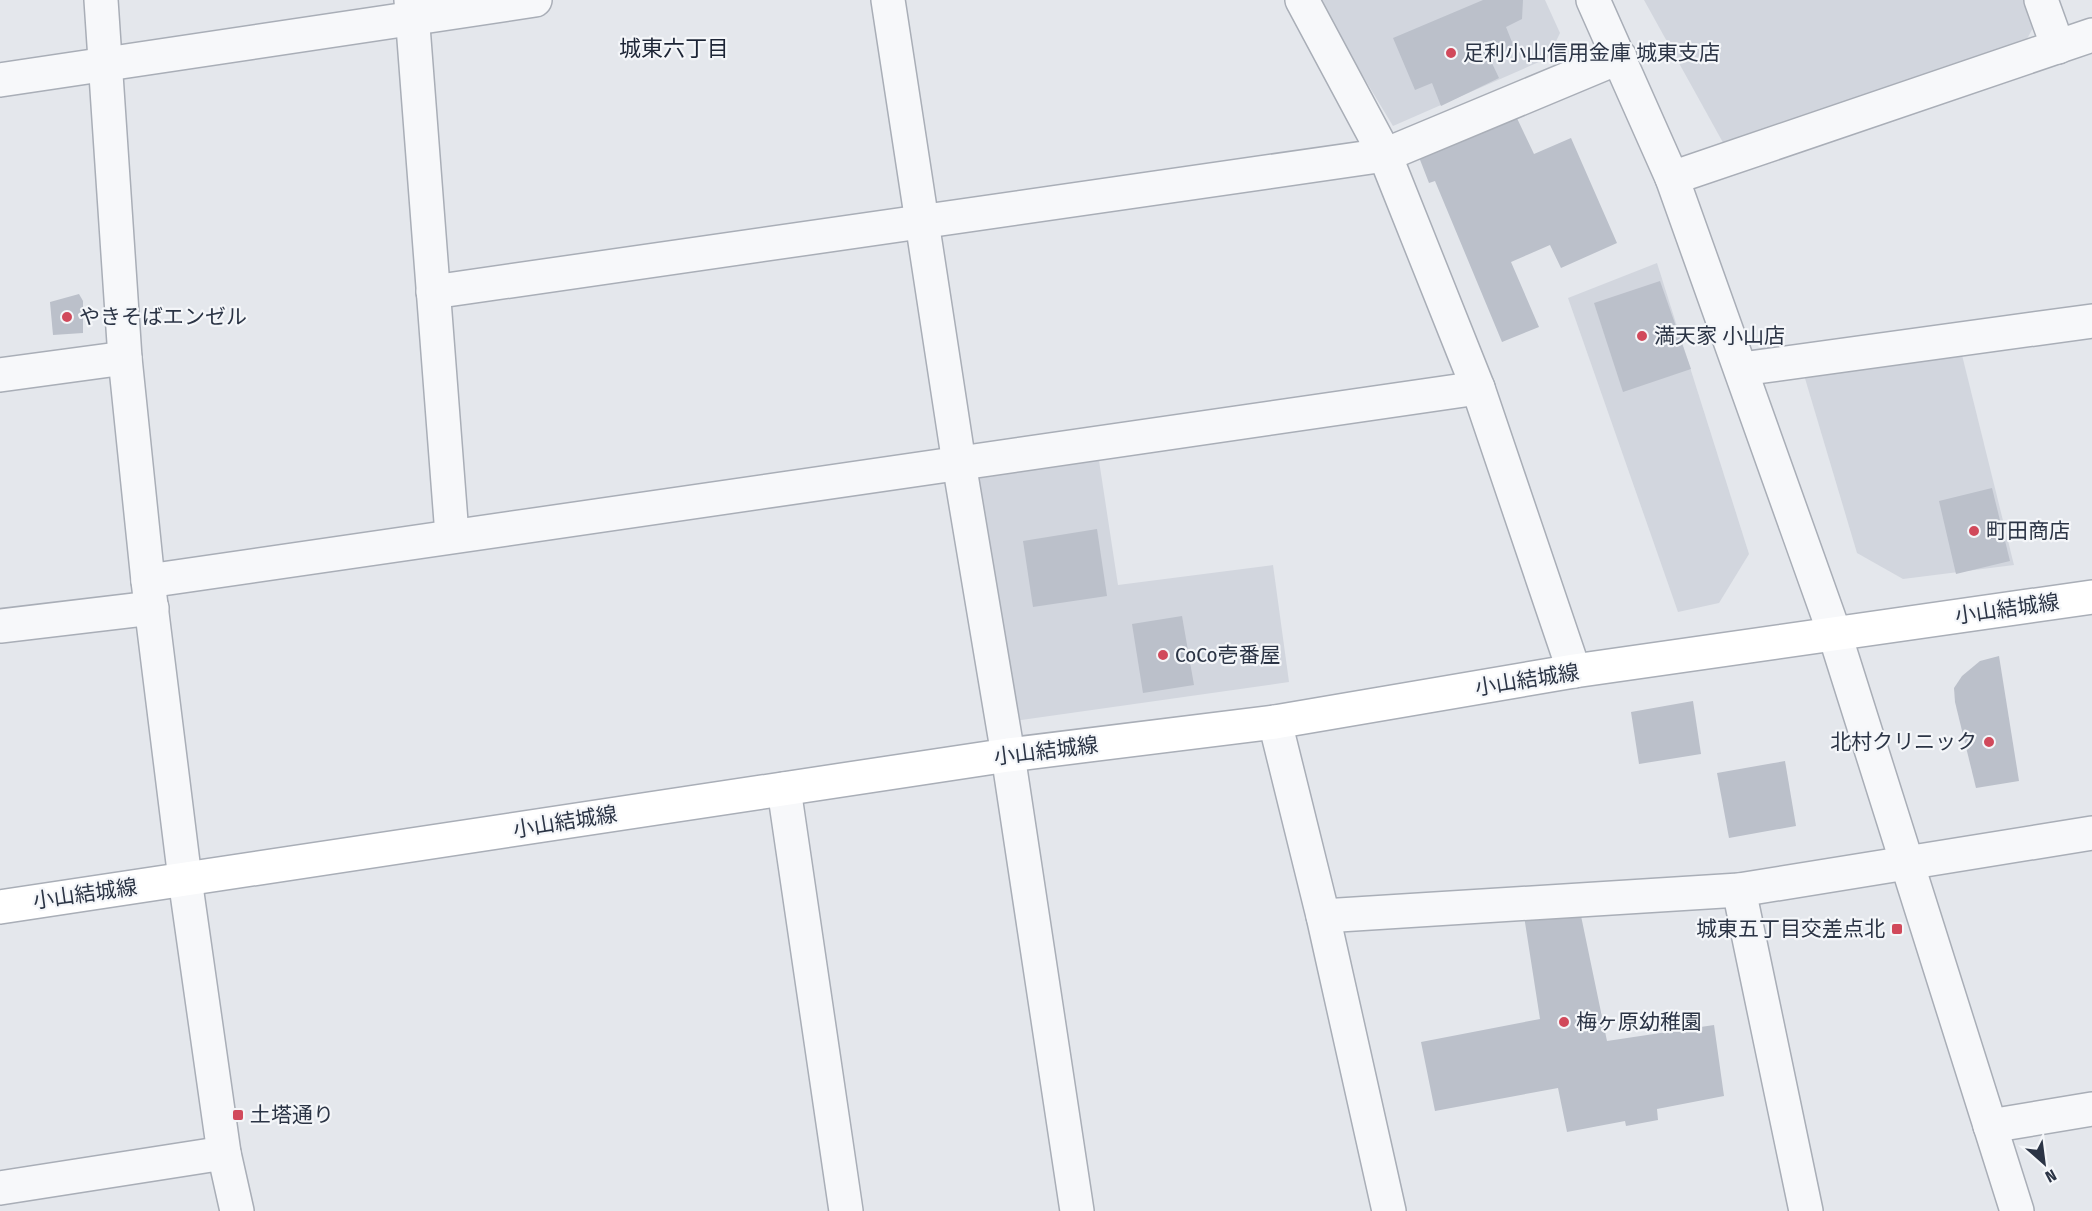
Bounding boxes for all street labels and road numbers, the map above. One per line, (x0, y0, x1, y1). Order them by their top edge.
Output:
street label: 小山結城線 (1953, 589, 2061, 629)
street label: 小山結城線 (1473, 659, 1581, 701)
street label: 小山結城線 (992, 732, 1100, 770)
street label: 小山結城線 (511, 801, 619, 843)
street label: 小山結城線 (31, 874, 139, 914)

